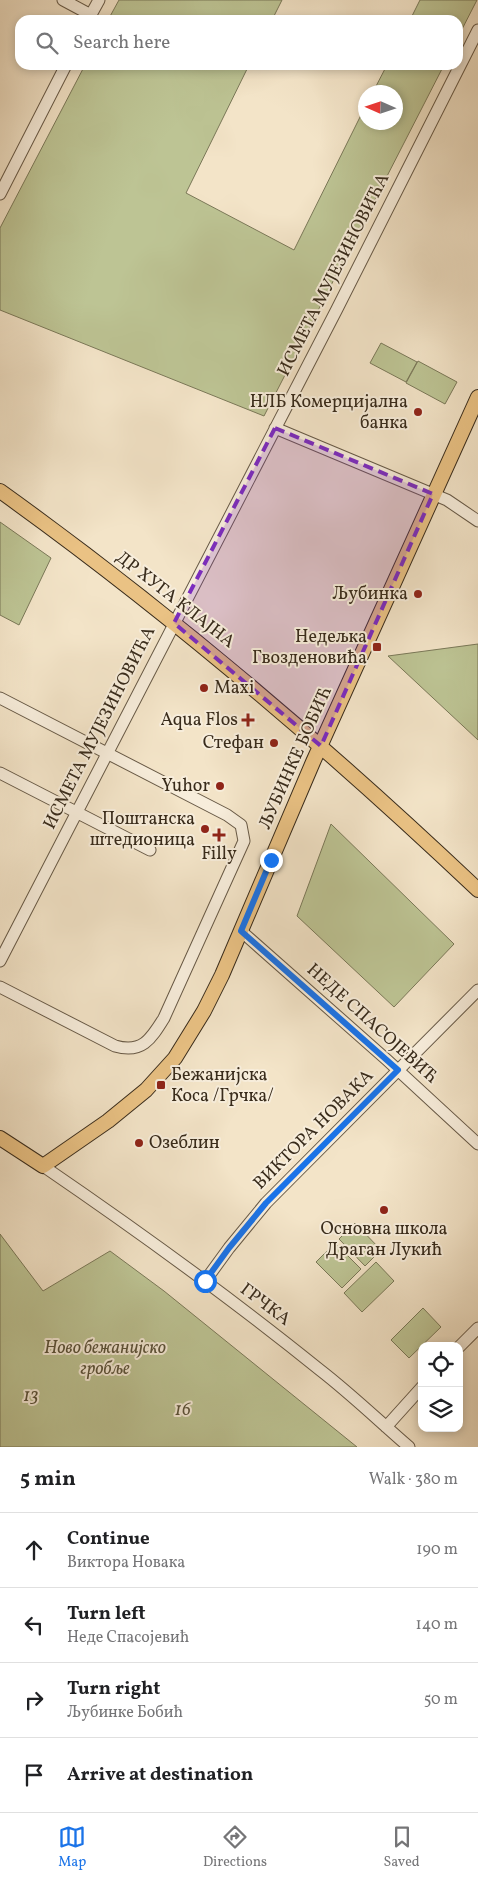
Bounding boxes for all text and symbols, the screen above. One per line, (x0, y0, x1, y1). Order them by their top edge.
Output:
search box (15, 15, 463, 70)
icon: search (33, 29, 61, 57)
text: Search here (73, 30, 170, 56)
north arrow (358, 85, 403, 130)
street label: ИСМЕТА МУЈЕЗИНОВИЋА (272, 169, 396, 381)
place label: НЛБ Комерцијална банка (250, 390, 408, 436)
marker: НЛБ Комерцијална банка (412, 406, 424, 418)
street label: ДР ХУГА КЛАЈНА (110, 545, 240, 655)
place label: Љубинка (332, 582, 408, 607)
marker: Љубинка (412, 588, 424, 600)
street label: ИСМЕТА МУЈЕЗИНОВИЋА (38, 622, 162, 834)
place label: Недељка Гвозденовића (252, 625, 367, 671)
marker: Недељка Гвозденовића (371, 641, 383, 653)
place label: Maxi (214, 676, 254, 701)
marker: Maxi (198, 682, 210, 694)
street label: ЉУБИНКЕ БОБИЋ (253, 682, 339, 834)
place label: Aqua Flos (160, 708, 238, 733)
marker: Aqua Flos (242, 714, 254, 726)
place label: Стефан (203, 731, 264, 756)
marker: Стефан (268, 737, 280, 749)
place label: Yuhor (162, 774, 210, 799)
marker: Yuhor (214, 780, 226, 792)
place label: Поштанска штедионица (90, 807, 195, 853)
marker: Поштанска штедионица (199, 823, 211, 835)
marker: Filly (213, 829, 225, 841)
place label: Filly (201, 842, 237, 867)
route end (260, 849, 283, 872)
street label: НЕДЕ СПАСОЈЕВИЋ (301, 958, 443, 1090)
place label: Бежанијска Коса /Грчка/ (171, 1063, 274, 1109)
street label: ВИКТОРА НОВАКА (248, 1064, 380, 1196)
marker: Бежанијска Коса /Грчка/ (155, 1079, 167, 1091)
place label: Озеблин (149, 1131, 220, 1156)
marker: Озеблин (133, 1137, 145, 1149)
marker: Основна школа Драган Лукић (378, 1204, 390, 1216)
place label: Основна школа Драган Лукић (320, 1217, 448, 1263)
route start (194, 1270, 217, 1293)
street label: ГРЧКА (234, 1278, 296, 1332)
park label: Ново бежанијско гробље (44, 1336, 166, 1382)
map controls (418, 1342, 463, 1432)
button: locate (418, 1342, 463, 1387)
park label: 13 (23, 1384, 39, 1409)
button: layers (418, 1387, 463, 1432)
park label: 16 (175, 1398, 192, 1423)
text: 5 min (20, 1465, 76, 1494)
text: Walk · 380 m (369, 1469, 458, 1491)
text: Continue (67, 1526, 150, 1552)
icon: ahead (20, 1536, 48, 1564)
text: 190 m (416, 1539, 458, 1561)
text: Виктора Новака (67, 1552, 185, 1574)
text: Turn left (67, 1601, 146, 1627)
icon: left (20, 1611, 48, 1639)
text: 140 m (416, 1614, 458, 1636)
text: Неде Спасојевић (67, 1627, 189, 1649)
text: Turn right (67, 1676, 160, 1702)
icon: right (20, 1686, 48, 1714)
text: 50 m (424, 1689, 458, 1711)
text: Љубинке Бобић (67, 1702, 183, 1724)
icon: arrive (20, 1761, 48, 1789)
text: Arrive at destination (67, 1762, 253, 1788)
tab: Map (58, 1823, 86, 1872)
tab: Directions (203, 1823, 267, 1872)
tab: Saved (384, 1823, 420, 1872)

